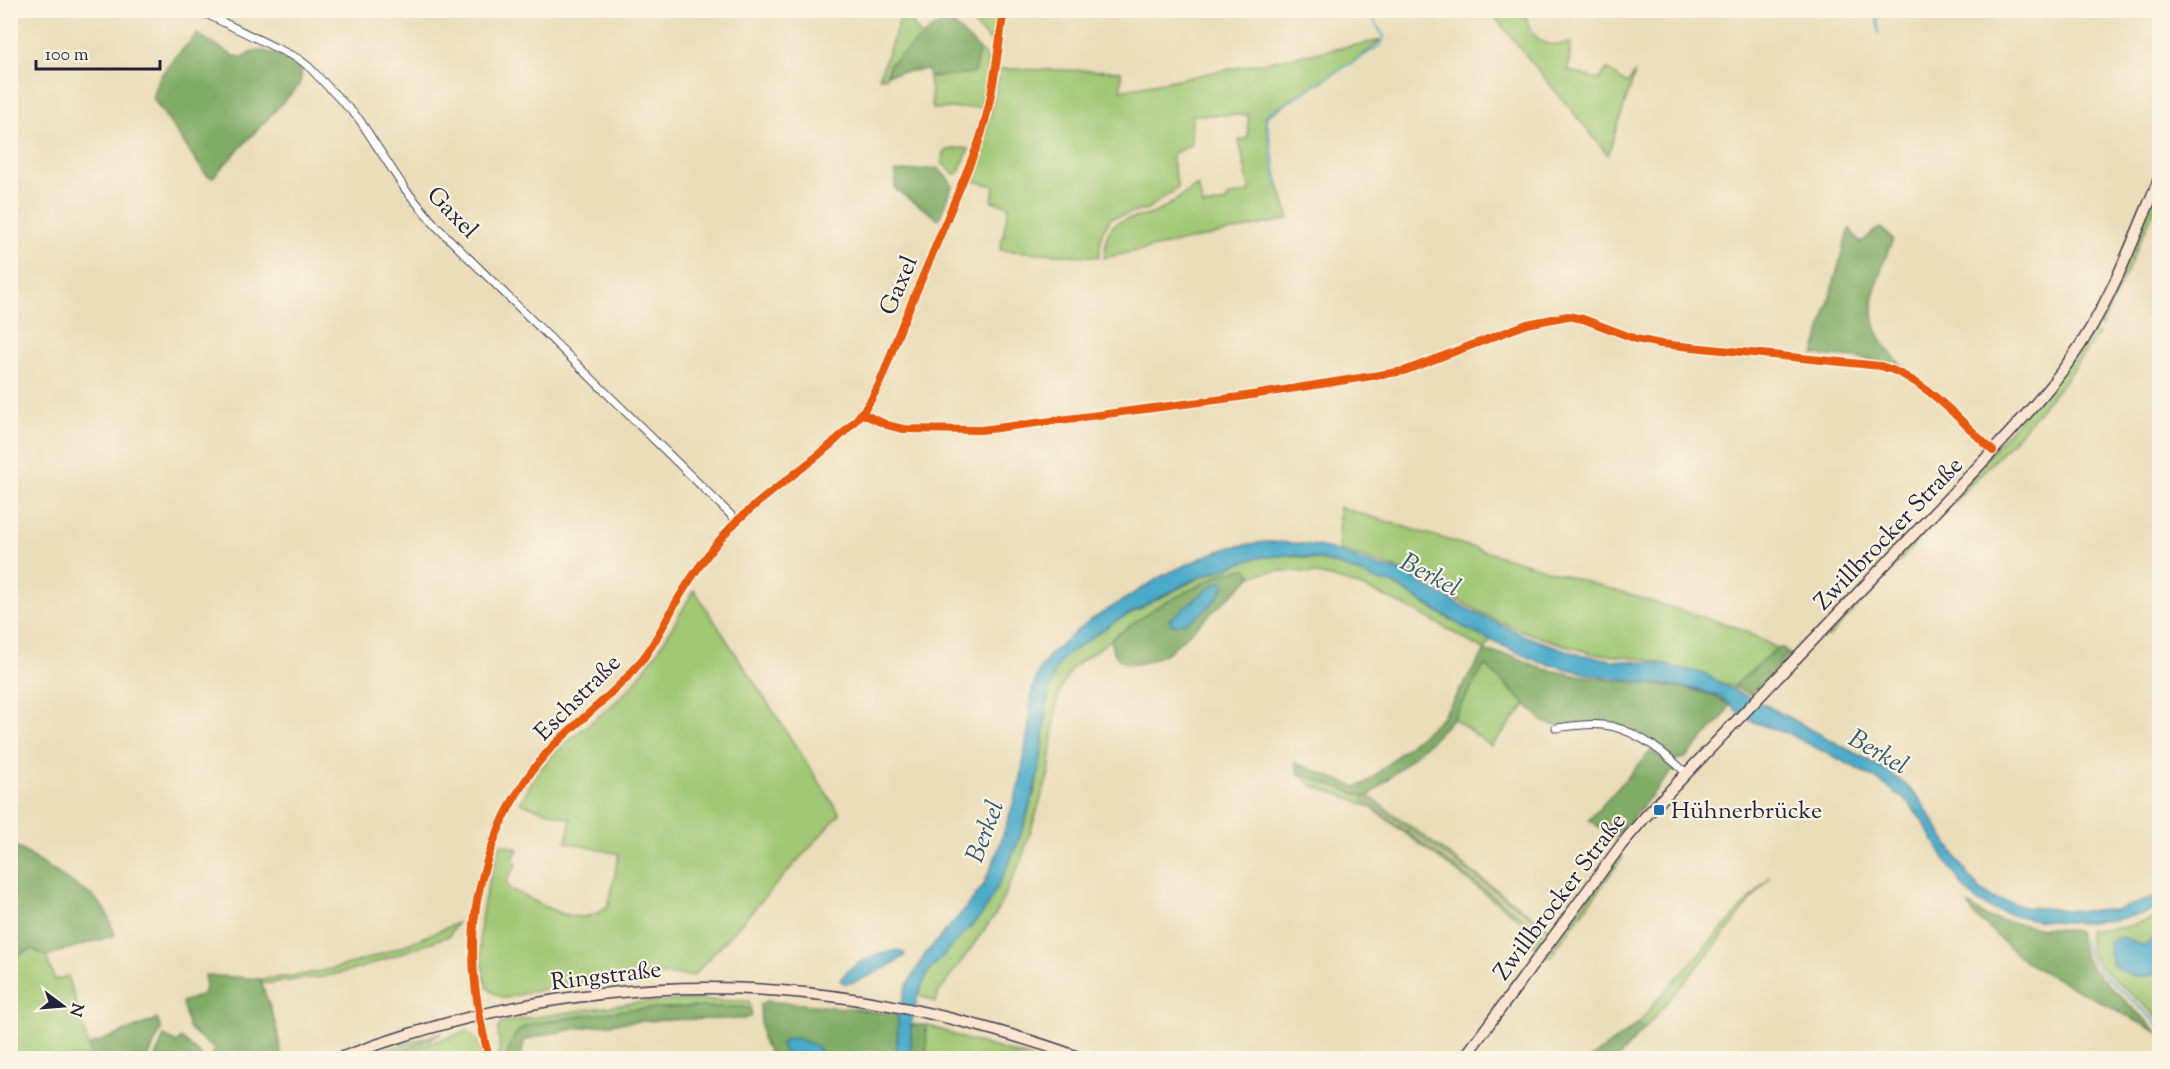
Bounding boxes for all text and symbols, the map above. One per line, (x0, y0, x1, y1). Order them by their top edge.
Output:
scale bar (36, 33, 160, 71)
text: 100 m (45, 43, 89, 69)
street label: Gaxel (418, 179, 485, 247)
street label: Gaxel (872, 251, 928, 321)
street label: Zwillbrocker Straße (1807, 450, 1972, 619)
water label: Berkel (1393, 545, 1467, 608)
street label: Eschstraße (527, 647, 629, 749)
water label: Berkel (1841, 721, 1915, 785)
water label: Berkel (958, 795, 1015, 868)
place label: Hühnerbrücke (1671, 795, 1822, 829)
marker: Hühnerbrücke (1652, 803, 1666, 817)
street label: Zwillbrocker Straße (1486, 806, 1635, 988)
street label: Ringstraße (549, 953, 664, 1001)
north arrow (33, 976, 93, 1036)
text: N (62, 1000, 88, 1019)

